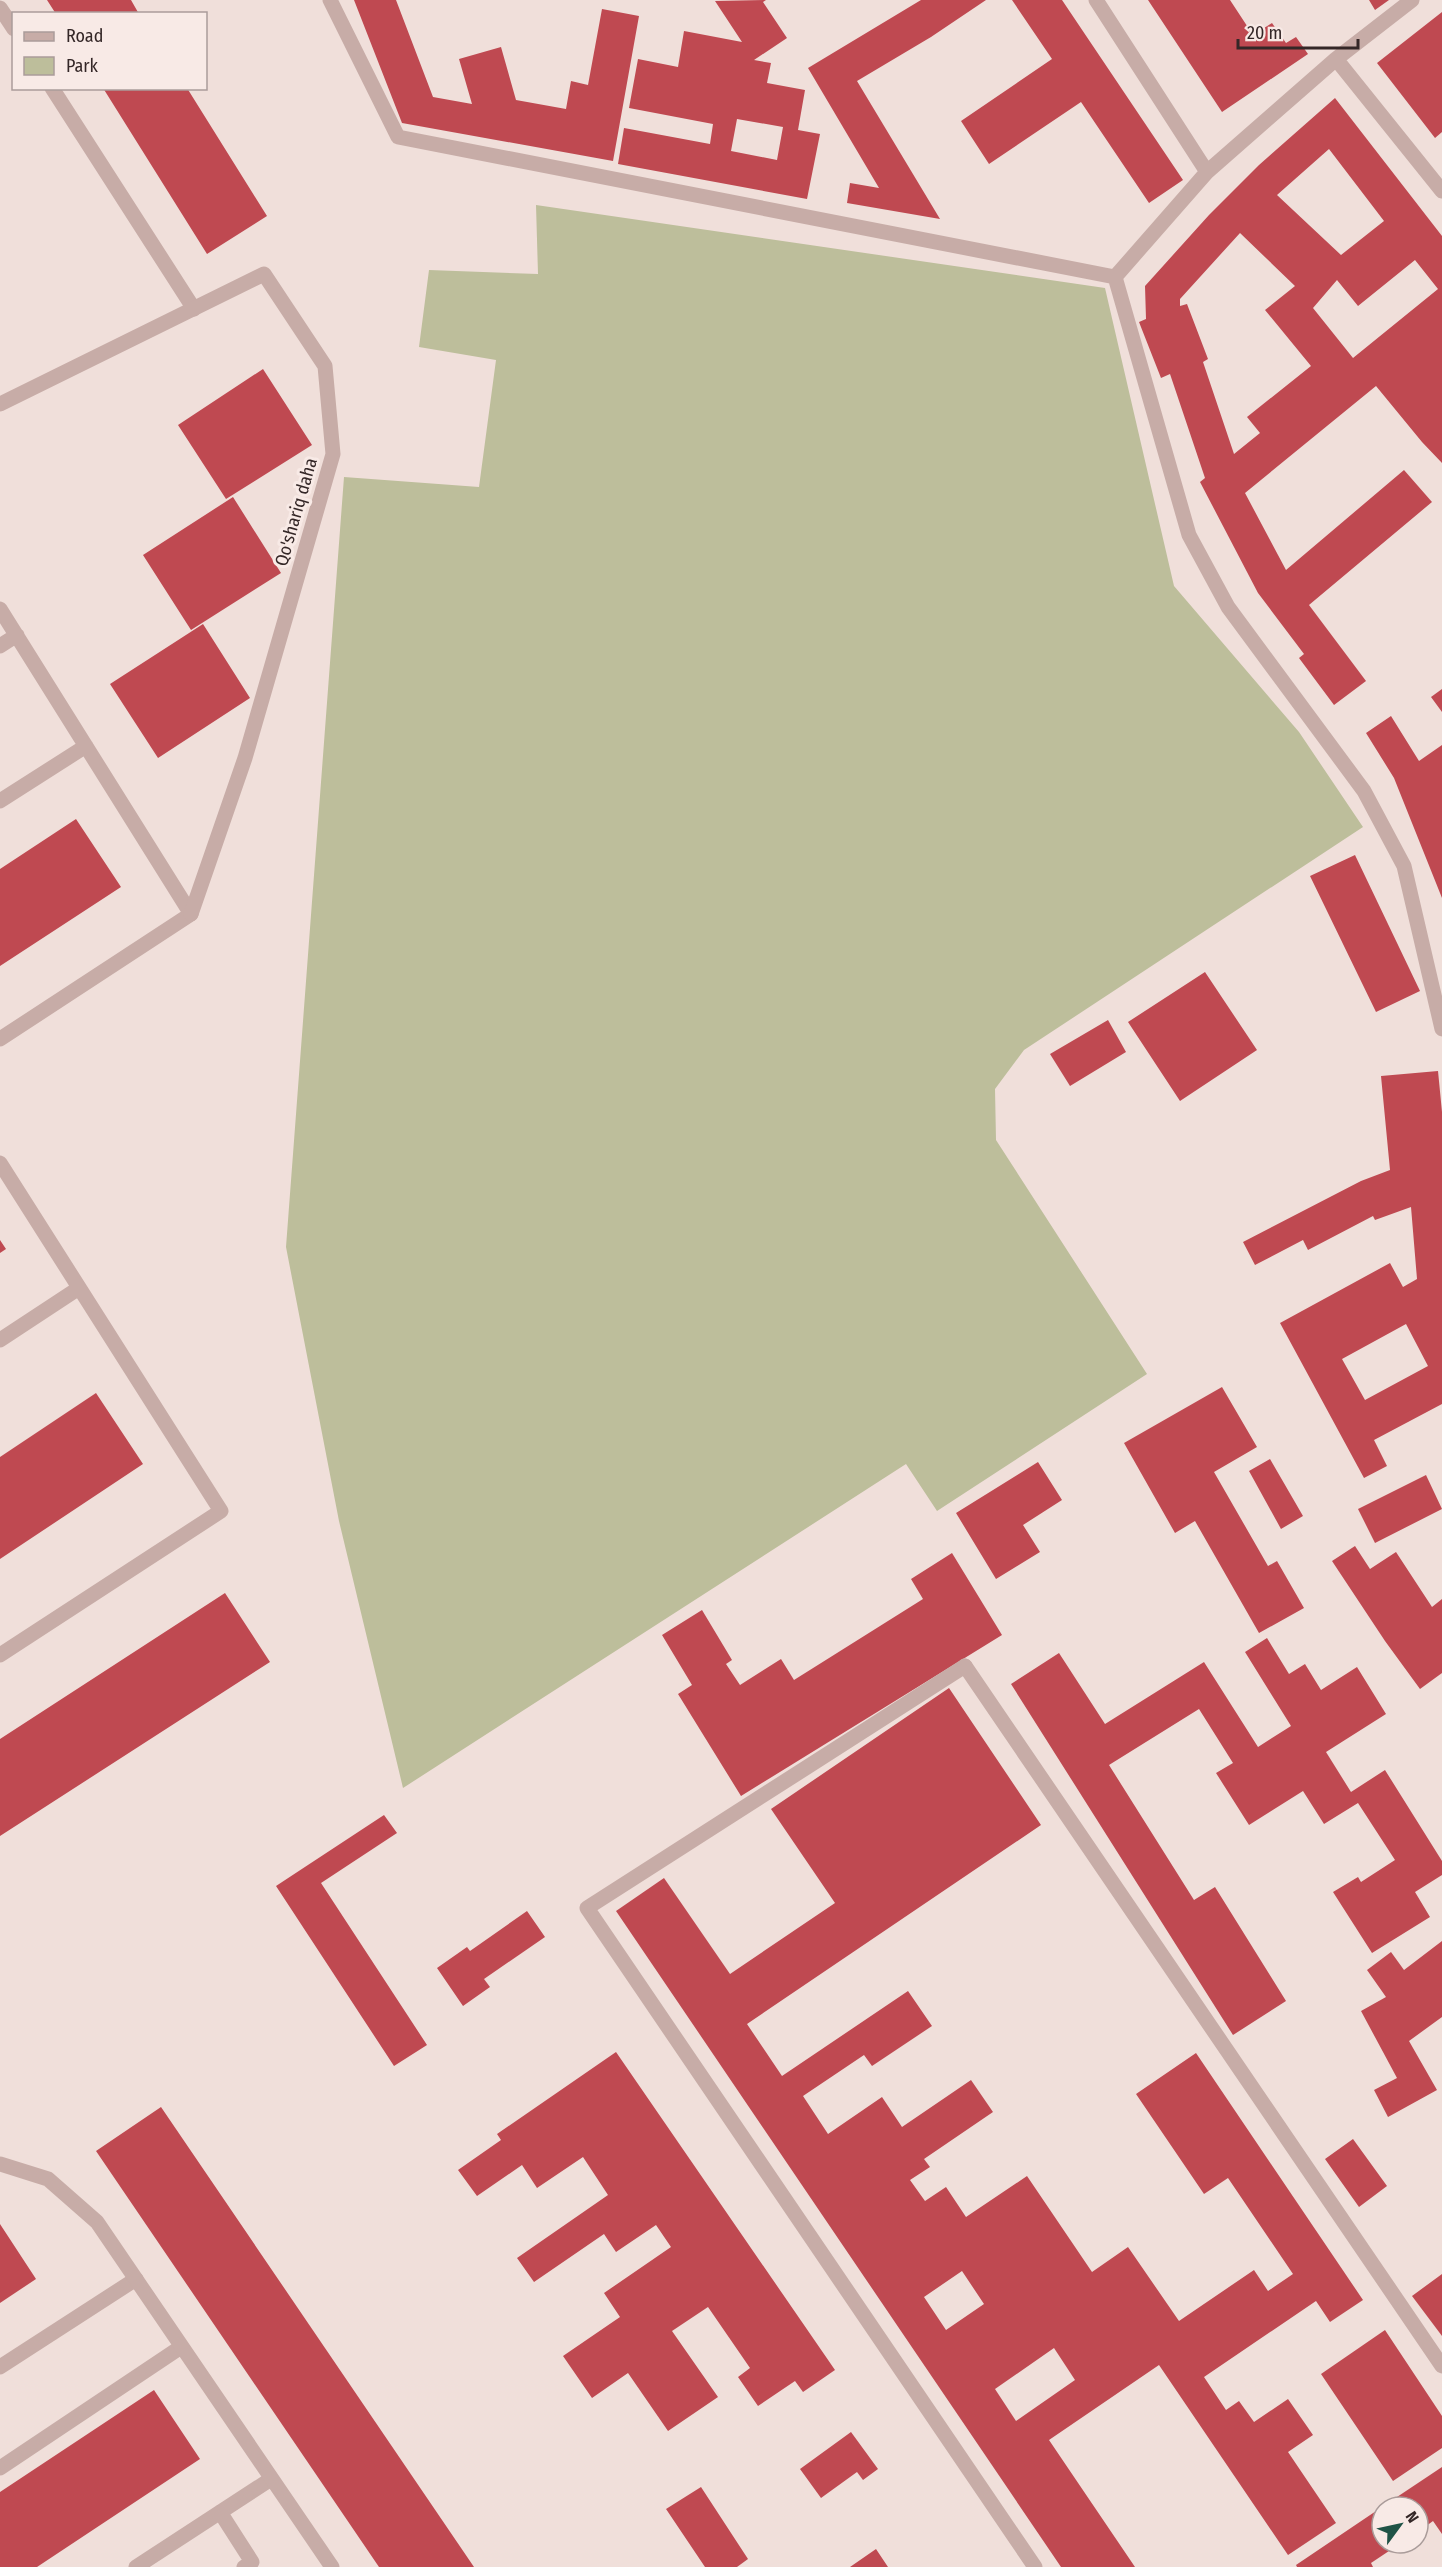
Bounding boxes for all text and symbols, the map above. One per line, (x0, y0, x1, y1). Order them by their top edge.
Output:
legend (12, 12, 207, 90)
scale bar (1238, 12, 1358, 50)
text: 20 m (1247, 22, 1282, 44)
text: Road (66, 25, 103, 47)
text: Park (66, 55, 99, 77)
street label: Qo'shariq daha (270, 455, 322, 569)
north arrow (1370, 2495, 1430, 2555)
text: N (1402, 2508, 1423, 2526)

